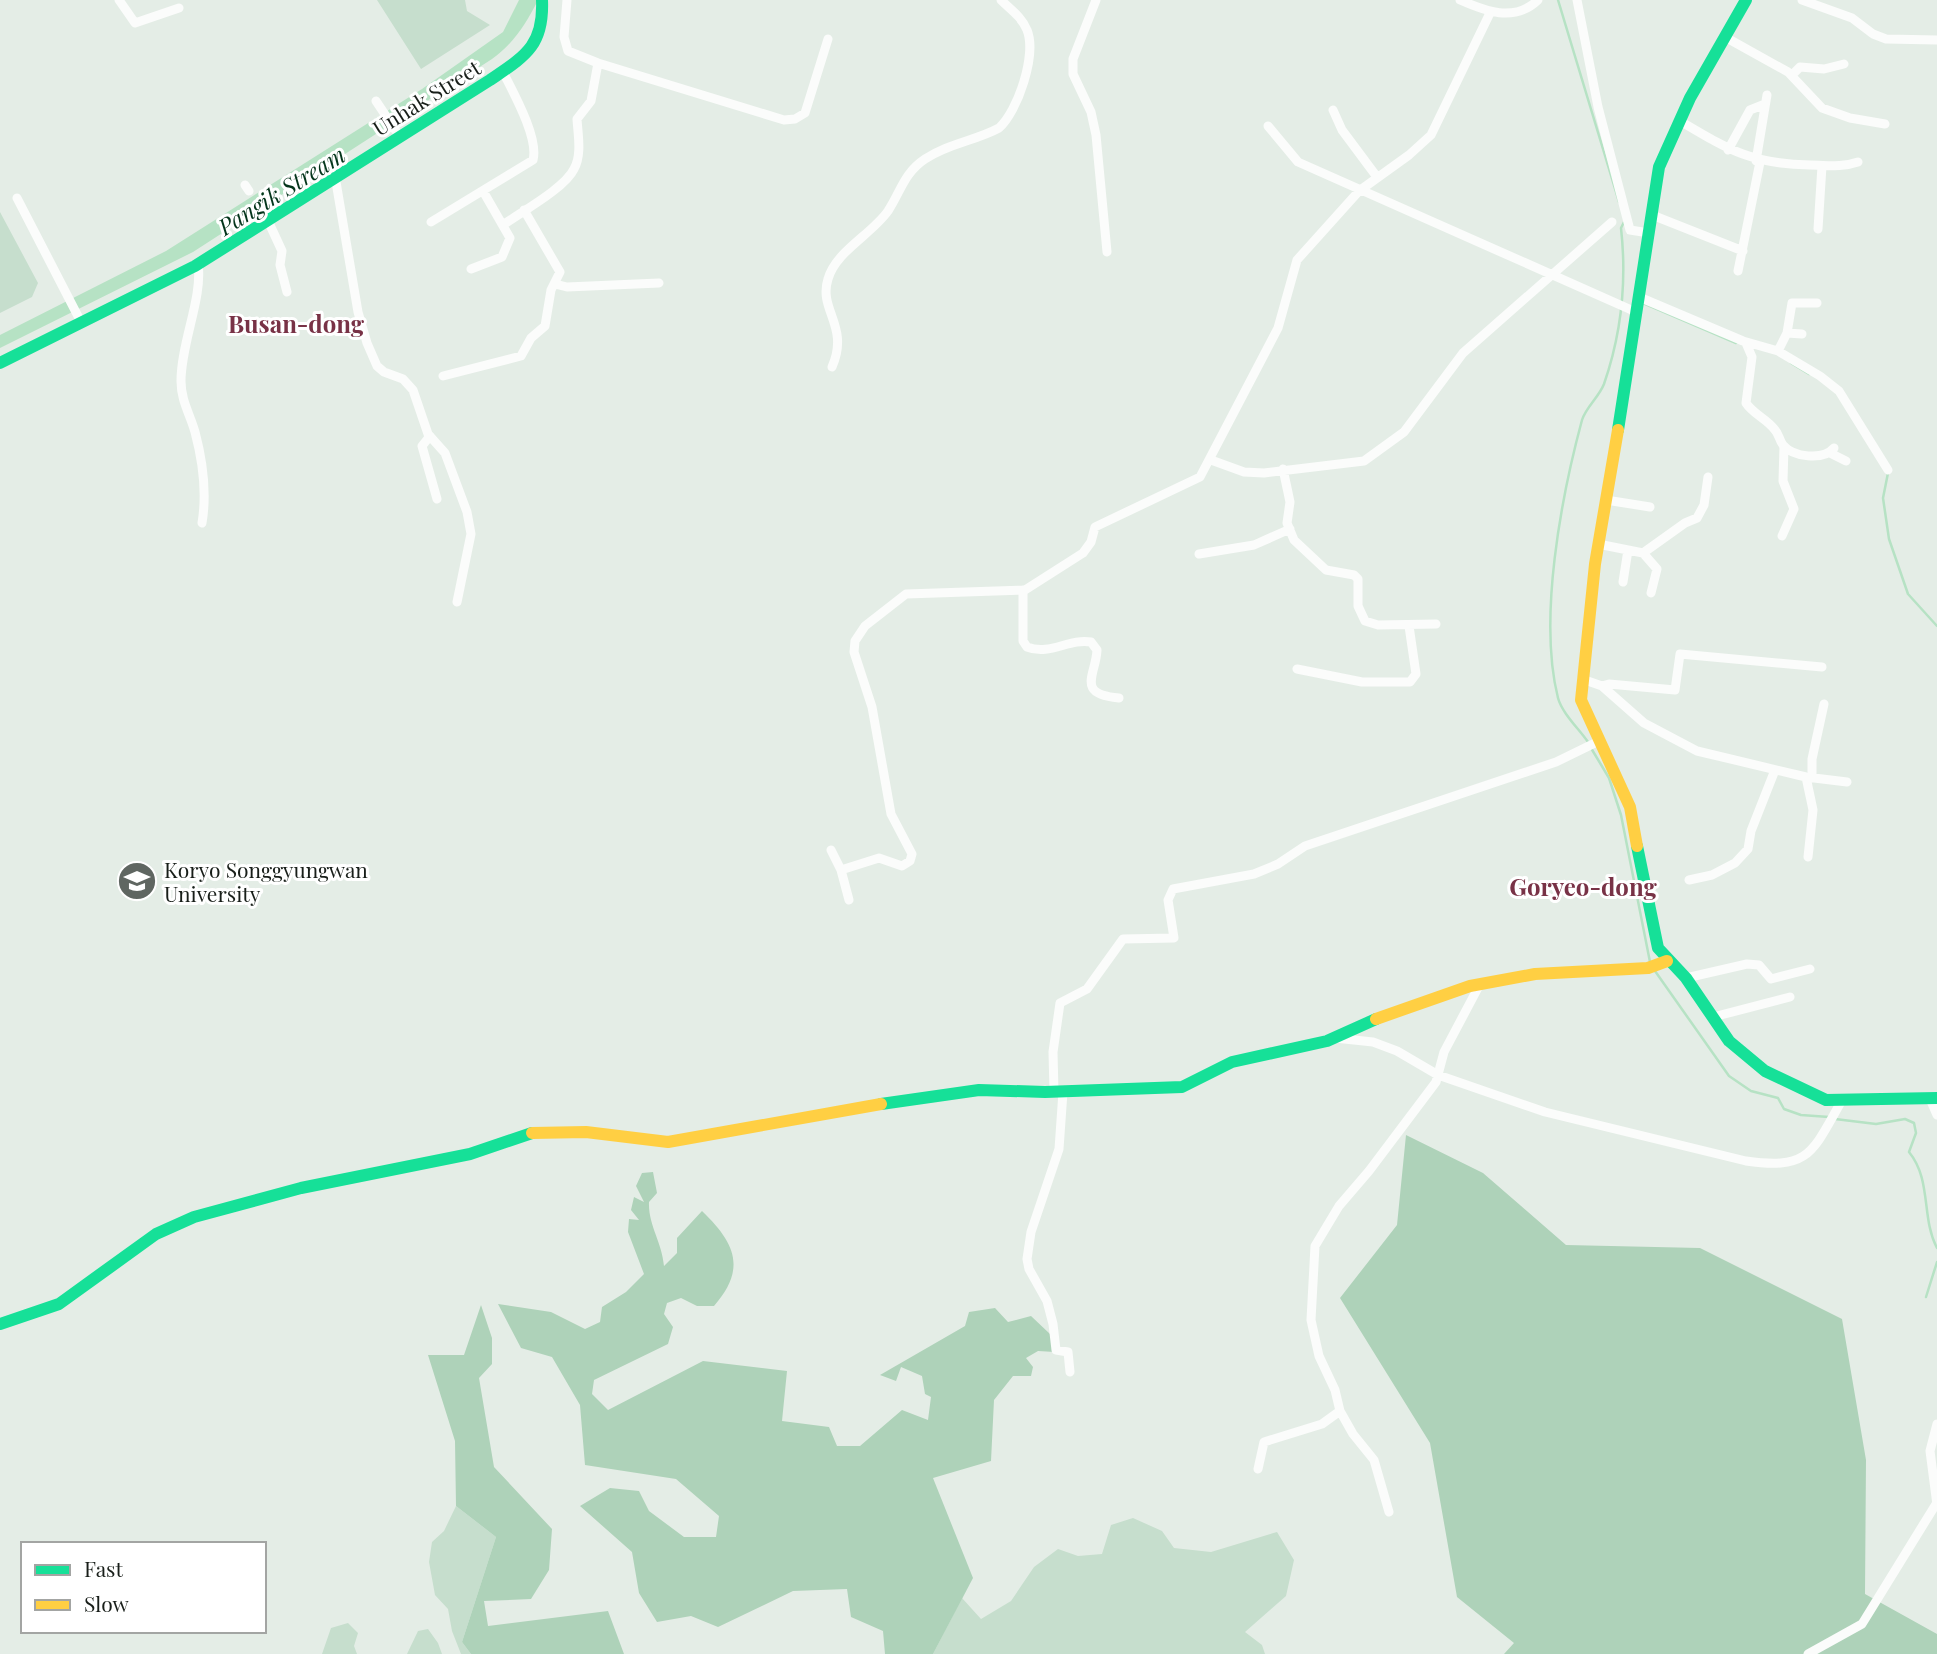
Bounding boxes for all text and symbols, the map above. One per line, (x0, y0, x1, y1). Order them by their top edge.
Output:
street label: Unhak Street (367, 52, 486, 141)
water label: Pangik Stream (211, 138, 351, 242)
district label: Busan-dong (228, 307, 365, 339)
place label: Koryo Songgyungwan University (164, 855, 368, 907)
school or university icon: Koryo Songgyungwan University (116, 860, 158, 902)
district label: Goryeo-dong (1509, 870, 1657, 902)
legend (21, 1542, 266, 1633)
text: Fast (84, 1554, 123, 1582)
text: Slow (84, 1589, 129, 1617)

